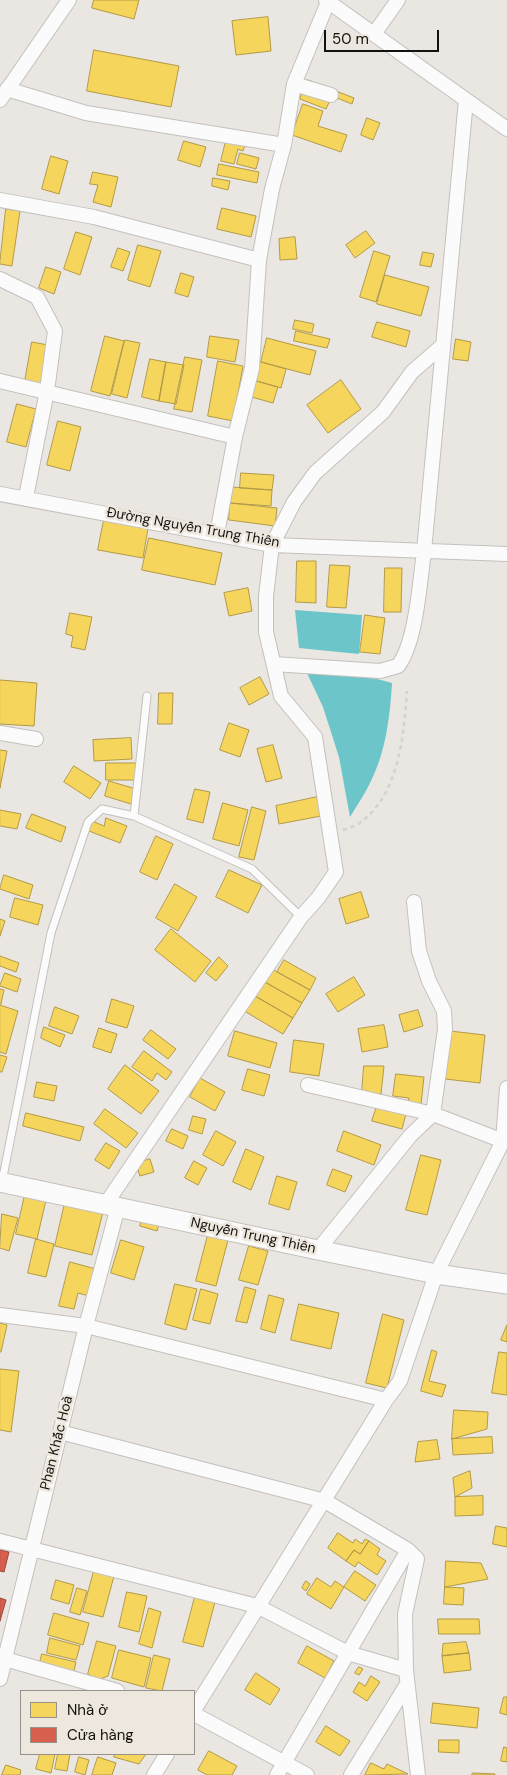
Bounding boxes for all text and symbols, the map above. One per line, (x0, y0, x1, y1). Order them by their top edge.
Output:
scale bar (327, 20, 442, 52)
text: 50 m (332, 29, 369, 49)
street label: Đường Nguyễn Trung Thiên (105, 504, 281, 552)
street label: Nguyễn Trung Thiên (189, 1215, 317, 1257)
street label: Phan Khắc Hoà (37, 1394, 77, 1492)
legend (20, 1690, 195, 1755)
text: Nhà ở (67, 1700, 108, 1720)
text: Cửa hàng (67, 1725, 134, 1745)

